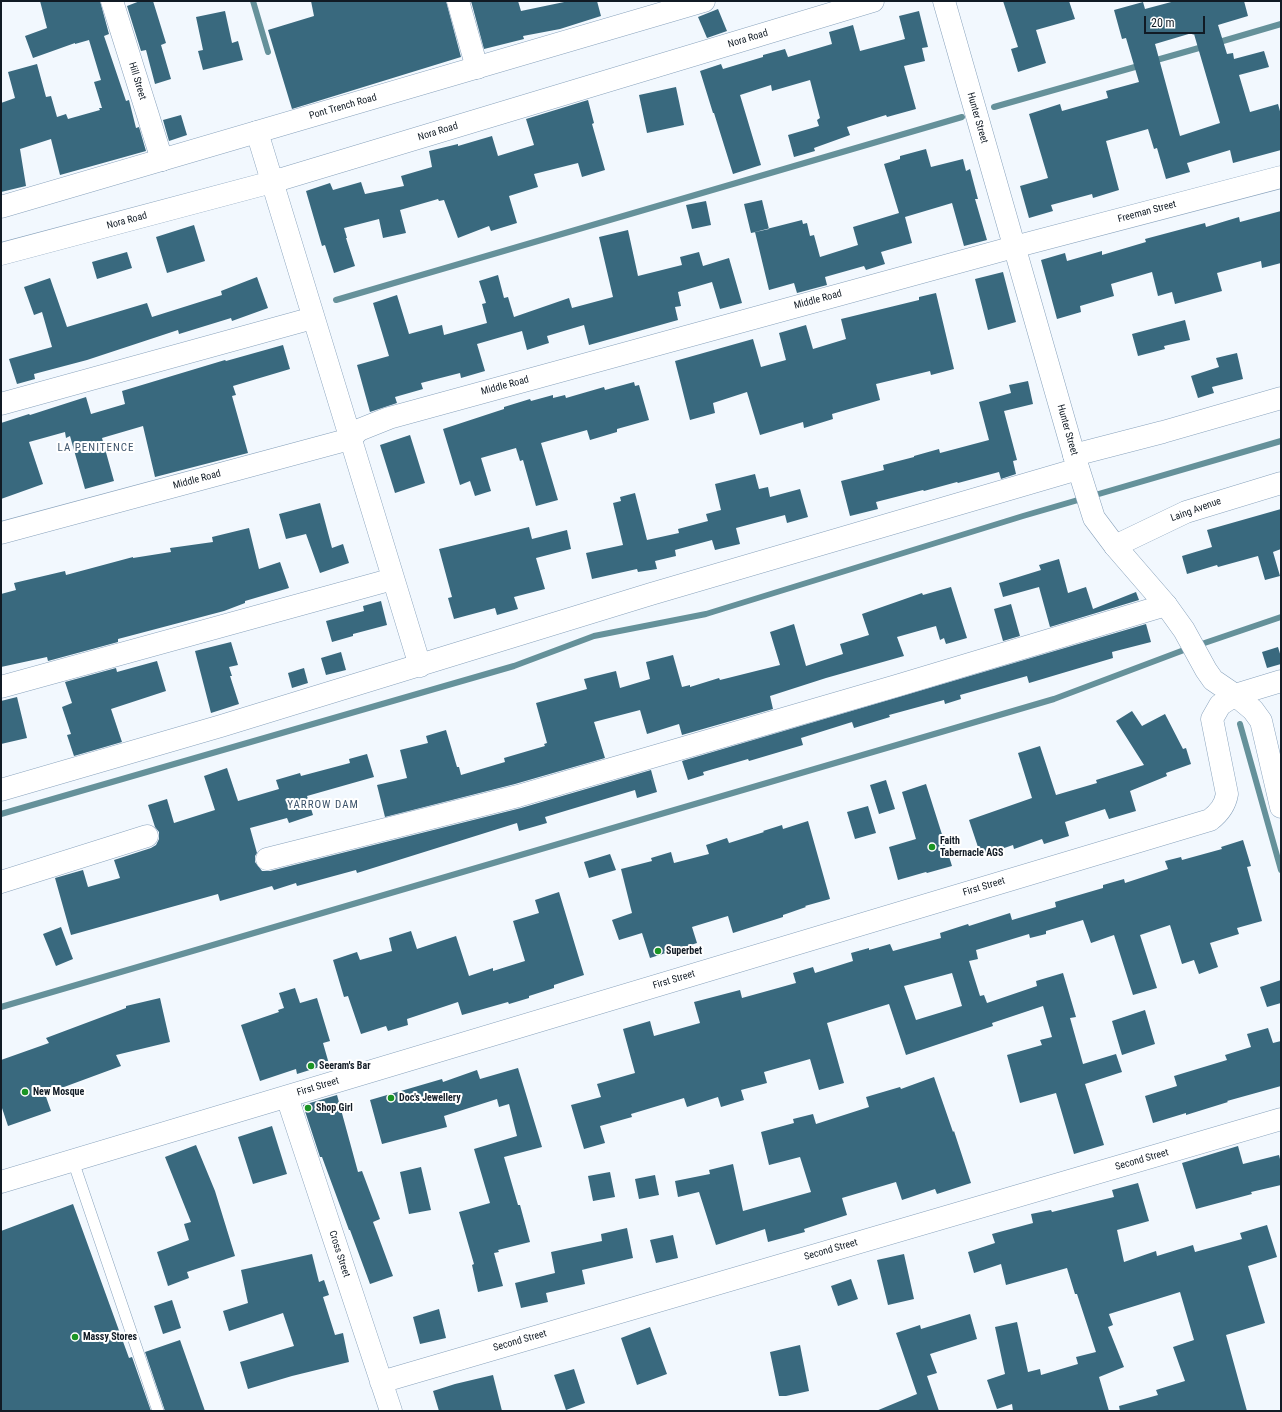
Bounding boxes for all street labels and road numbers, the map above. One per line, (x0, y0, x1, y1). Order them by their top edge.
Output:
street label: Nora Road (727, 27, 769, 51)
street label: Hill Street (126, 61, 148, 101)
street label: Hunter Street (964, 91, 990, 145)
street label: Pont Trench Road (308, 92, 378, 122)
street label: Nora Road (417, 120, 459, 144)
street label: Freeman Street (1117, 198, 1177, 226)
street label: Nora Road (106, 210, 148, 232)
street label: Middle Road (793, 288, 843, 312)
street label: Middle Road (480, 374, 530, 398)
street label: Hunter Street (1054, 403, 1080, 457)
street label: Middle Road (172, 468, 222, 492)
street label: Laing Avenue (1169, 495, 1223, 525)
street label: First Street (961, 875, 1007, 899)
street label: First Street (651, 968, 697, 992)
street label: First Street (295, 1075, 341, 1099)
street label: Second Street (1114, 1147, 1170, 1173)
street label: Cross Street (326, 1229, 352, 1279)
street label: Second Street (803, 1237, 859, 1263)
street label: Second Street (492, 1328, 548, 1354)

